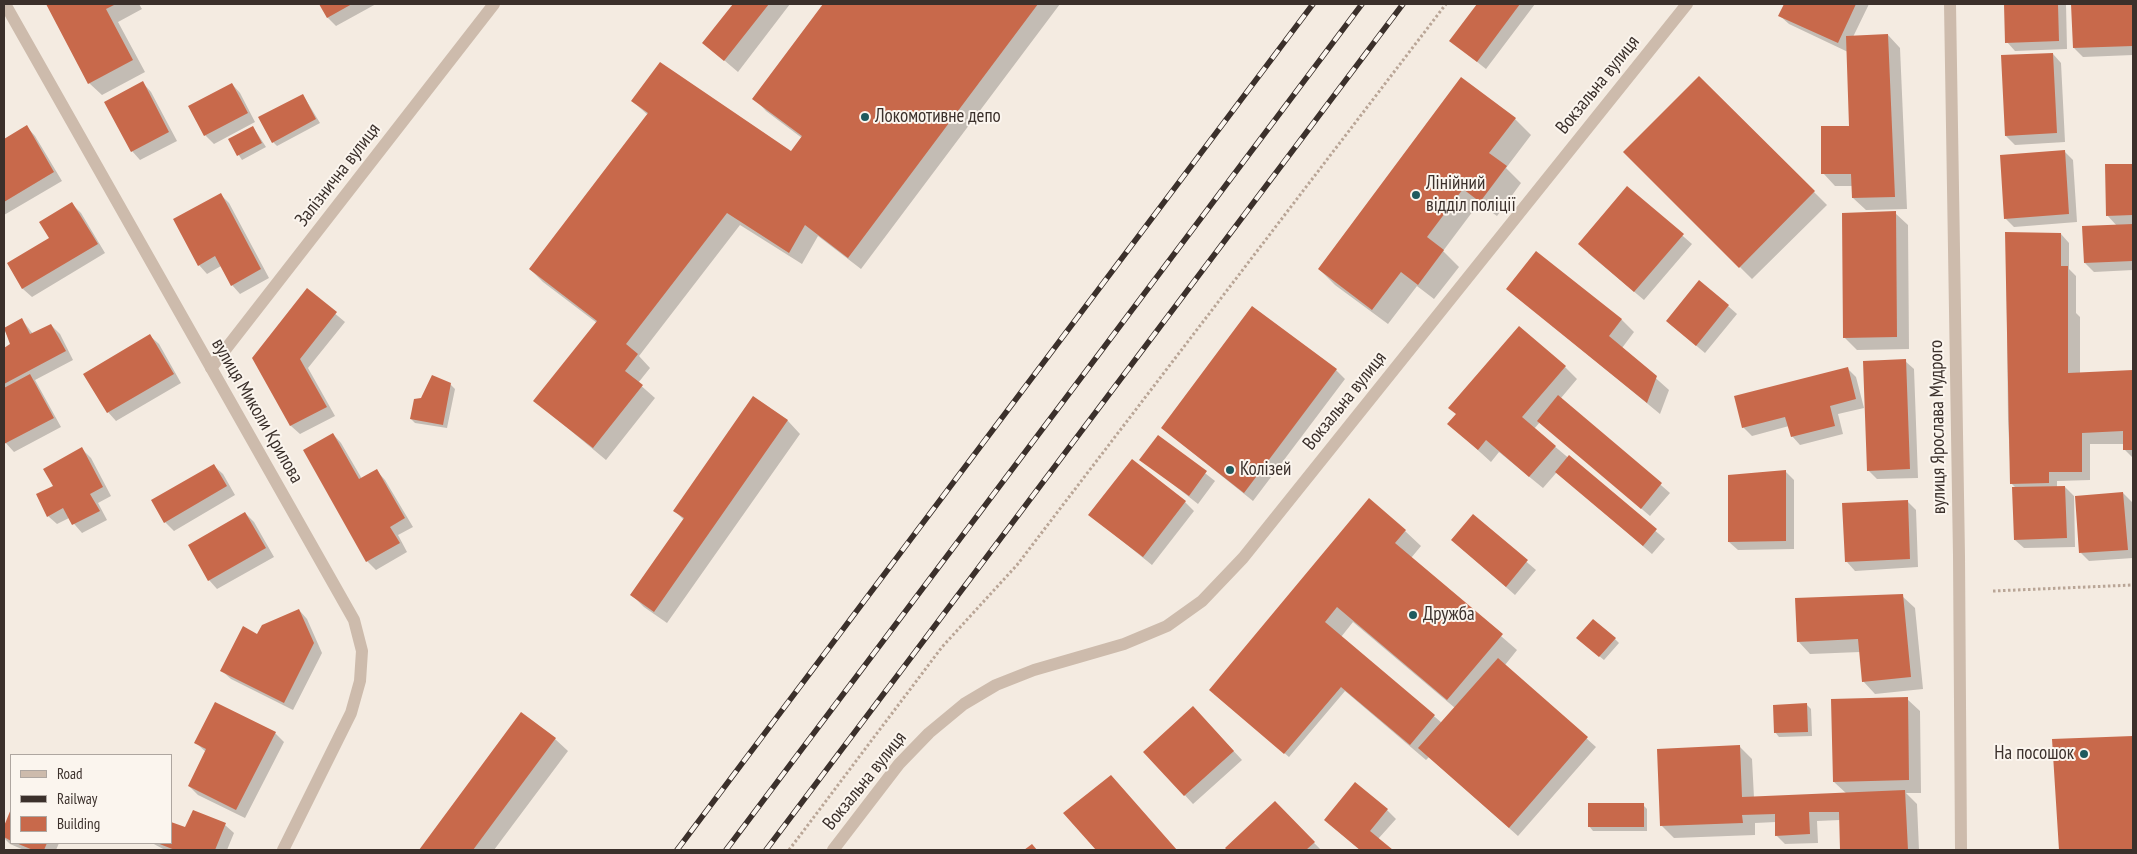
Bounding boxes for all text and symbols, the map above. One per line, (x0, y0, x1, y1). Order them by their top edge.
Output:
street label: Вокзальна вулиця (1551, 31, 1645, 139)
place label: Локомотивне депо (875, 106, 1001, 128)
marker: Локомотивне депо (859, 111, 871, 123)
street label: Залізнична вулиця (291, 119, 385, 231)
place label: Лінійний відділ поліції (1426, 173, 1516, 217)
marker: Лінійний відділ поліції (1410, 189, 1422, 201)
street label: вулиця Миколи Крилова (206, 334, 308, 488)
street label: вулиця Ярослава Мудрого (1925, 340, 1951, 514)
street label: Вокзальна вулиця (1298, 347, 1392, 455)
place label: Колізей (1240, 459, 1291, 481)
marker: Колізей (1224, 464, 1236, 476)
place label: Дружба (1423, 604, 1475, 626)
marker: Дружба (1407, 609, 1419, 621)
street label: Вокзальна вулиця (818, 727, 912, 835)
place label: На посошок (1994, 743, 2074, 765)
marker: На посошок (2078, 748, 2090, 760)
legend (10, 754, 172, 844)
text: Road (57, 764, 83, 783)
text: Railway (57, 789, 97, 808)
text: Building (57, 814, 100, 833)

